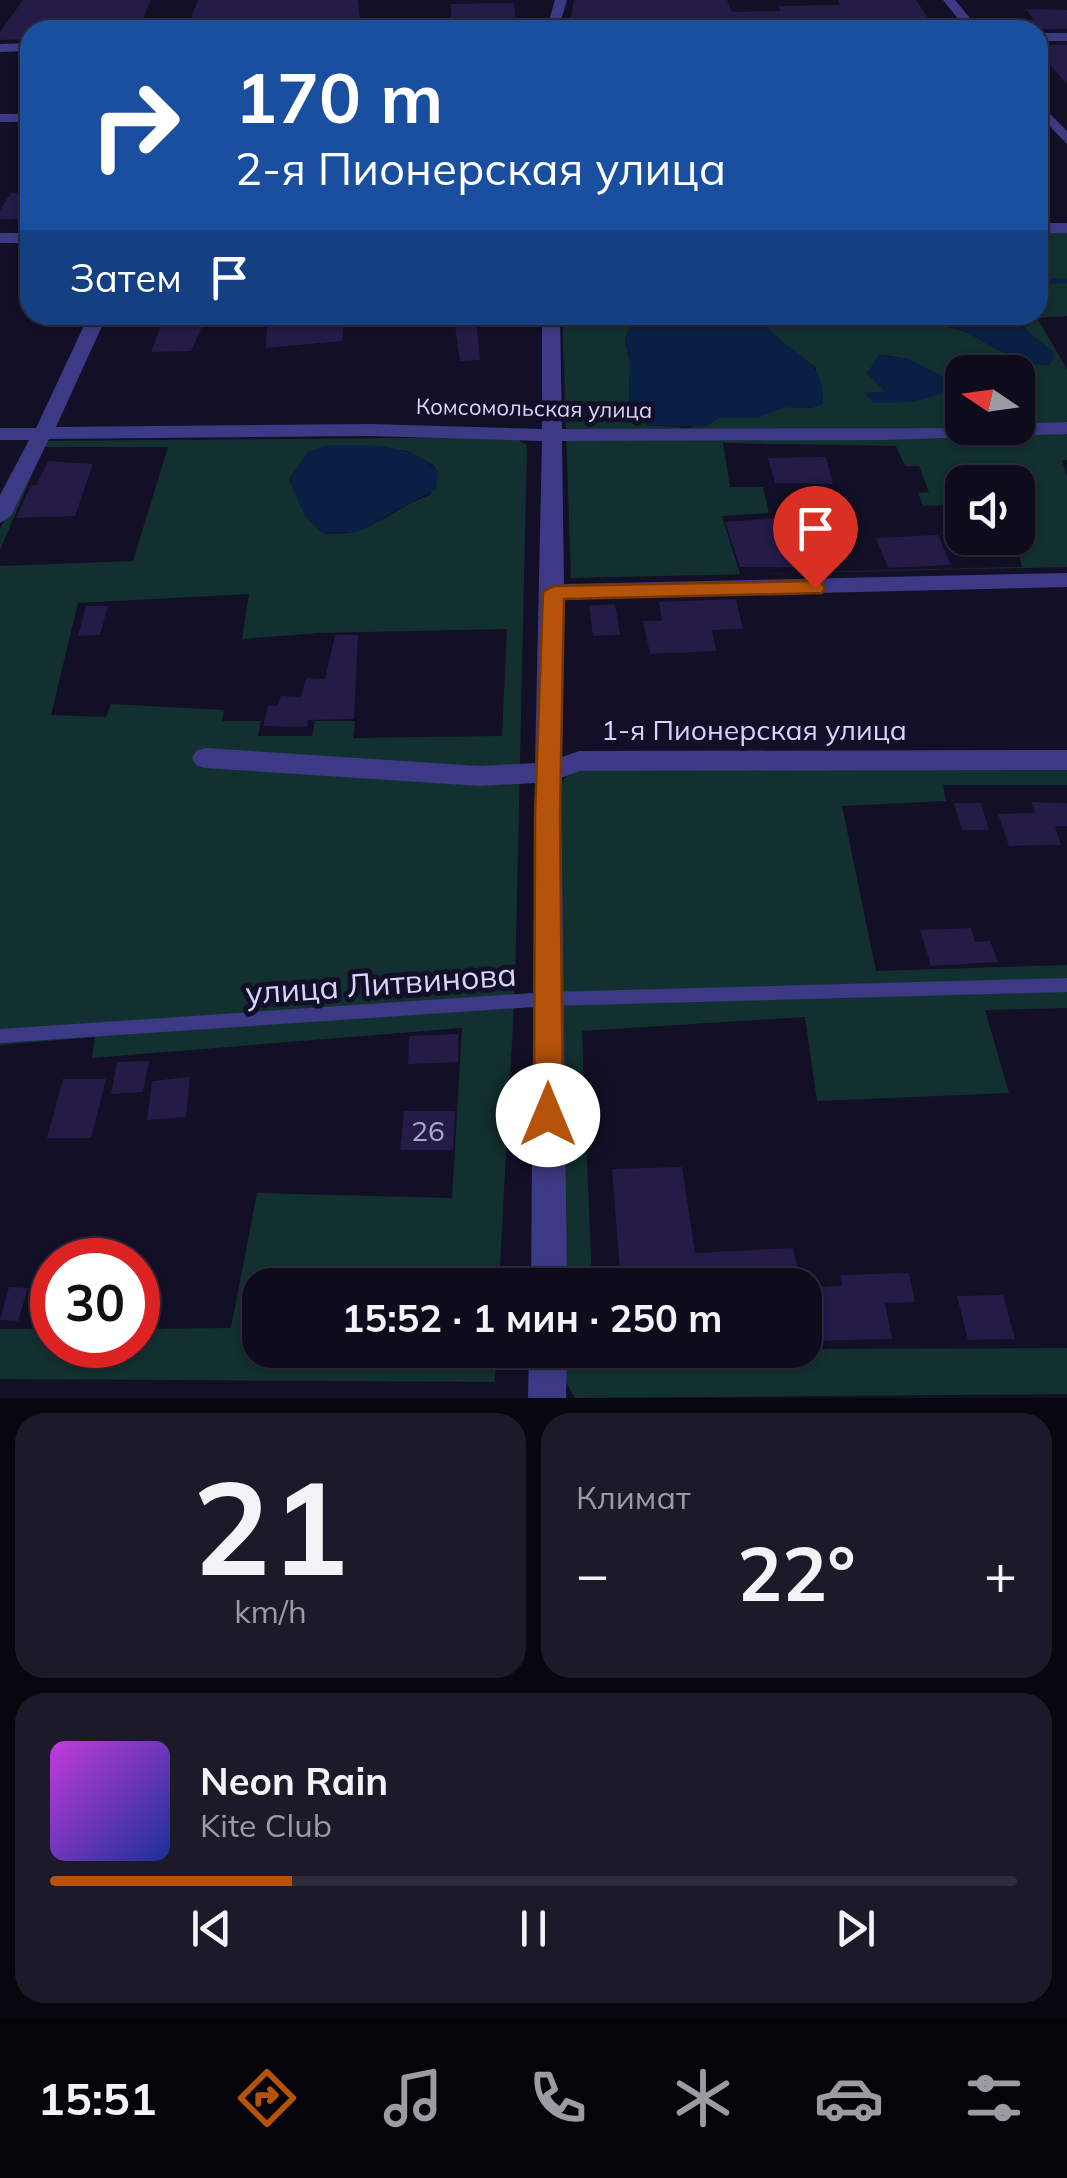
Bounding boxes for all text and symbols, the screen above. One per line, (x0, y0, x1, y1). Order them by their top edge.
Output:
text: 170 m (235, 53, 443, 141)
icon: right (70, 60, 200, 190)
text: 2-я Пионерская улица (235, 140, 726, 196)
icon: arrive (202, 250, 257, 305)
text: Затем (70, 254, 182, 302)
north arrow (945, 355, 1035, 445)
map controls (945, 355, 1035, 555)
street label: Комсомольская улица (416, 392, 652, 424)
button: sound (945, 465, 1035, 555)
pin (773, 486, 858, 589)
icon: arrive (788, 501, 843, 556)
street label: 1-я Пионерская улица (601, 712, 907, 747)
street label: улица Литвинова (244, 954, 518, 1012)
position arrow (496, 1063, 600, 1167)
house number: 26 (411, 1113, 445, 1148)
speed limit sign: 30 (30, 1238, 160, 1368)
text: 15:52 · 1 мин · 250 m (342, 1294, 722, 1342)
text: 21 (192, 1444, 349, 1608)
text: Климат (576, 1477, 690, 1517)
text: 22° (737, 1526, 856, 1620)
text: − (576, 1539, 609, 1608)
text: + (984, 1539, 1017, 1608)
text: km/h (234, 1591, 307, 1631)
text: Neon Rain (200, 1757, 388, 1805)
text: Kite Club (200, 1805, 332, 1845)
icon: previous (184, 1901, 239, 1956)
icon: pause (506, 1901, 561, 1956)
icon: next (828, 1901, 883, 1956)
icon: directions (232, 2063, 302, 2133)
icon: music (378, 2063, 448, 2133)
icon: phone (523, 2063, 593, 2133)
icon: climate (668, 2063, 738, 2133)
icon: car (814, 2063, 884, 2133)
icon: filters (959, 2063, 1029, 2133)
text: 15:51 (38, 2070, 157, 2126)

